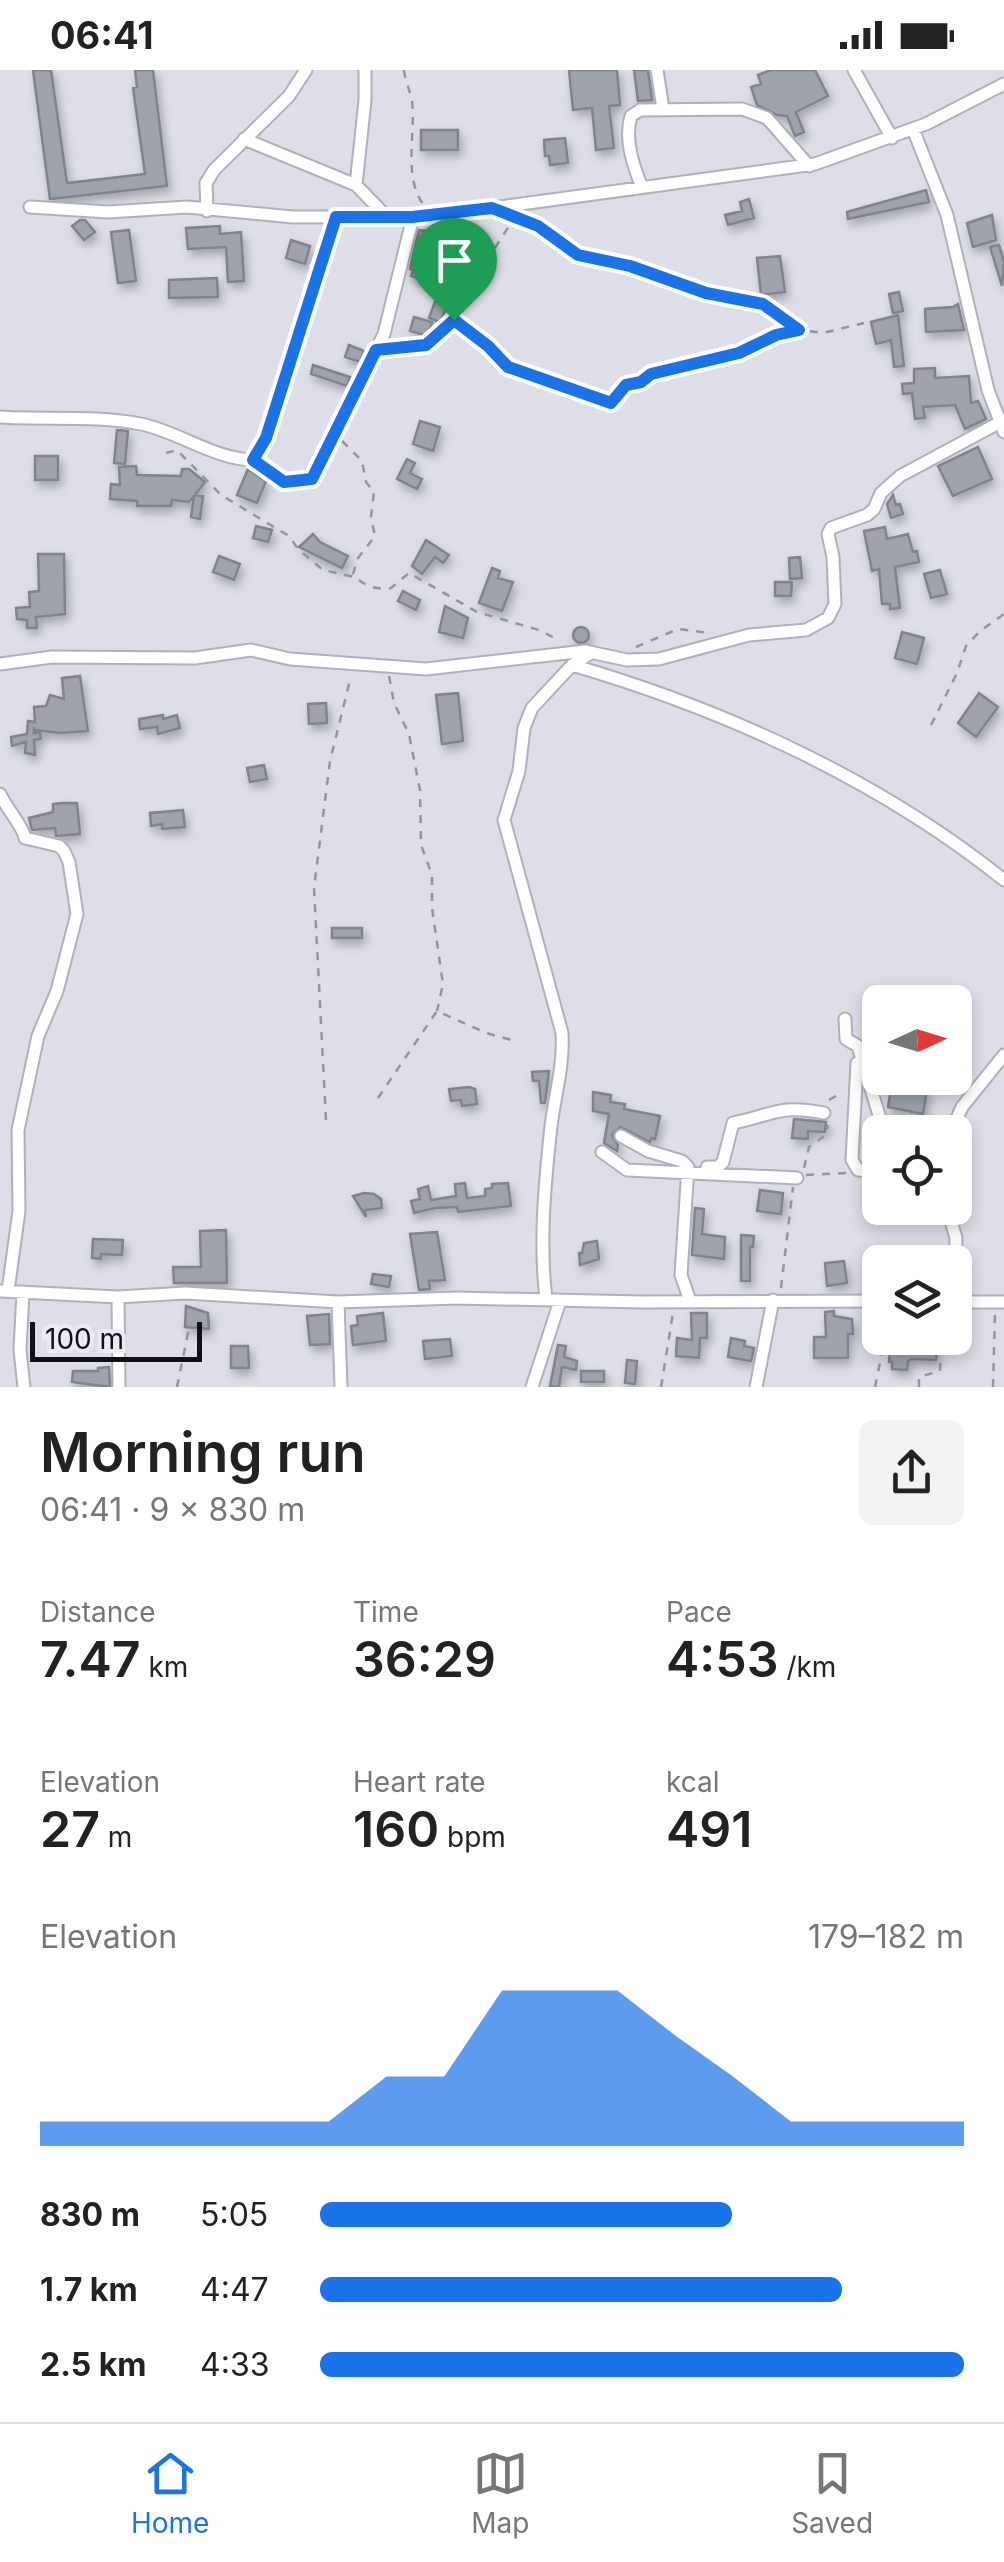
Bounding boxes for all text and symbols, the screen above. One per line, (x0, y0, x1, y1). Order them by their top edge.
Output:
text: 06:41 (50, 12, 154, 58)
pin (412, 218, 497, 321)
icon: arrive (427, 233, 482, 288)
north arrow (862, 985, 972, 1095)
map controls (862, 985, 972, 1355)
button: locate (862, 1115, 972, 1225)
button: layers (862, 1245, 972, 1355)
scale bar (30, 1317, 202, 1362)
text: 100 m (45, 1322, 124, 1356)
text: Morning run (40, 1419, 366, 1485)
button: share (859, 1420, 964, 1525)
text: 06:41 · 9 × 830 m (40, 1490, 305, 1529)
text: Distance (40, 1595, 156, 1629)
text: Time (353, 1595, 419, 1629)
text: Pace (666, 1595, 732, 1629)
text: 7.47 (40, 1629, 141, 1689)
text: 36:29 (353, 1629, 496, 1689)
text: 4:53 (666, 1629, 779, 1689)
text: km (141, 1650, 188, 1684)
text: /km (779, 1650, 836, 1684)
text: Elevation (40, 1765, 160, 1799)
text: Heart rate (353, 1765, 486, 1799)
text: kcal (666, 1765, 720, 1799)
text: 27 (40, 1799, 100, 1859)
text: 160 (353, 1799, 439, 1859)
text: 491 (666, 1799, 752, 1859)
text: m (100, 1820, 132, 1854)
text: bpm (439, 1820, 506, 1854)
text: Elevation (40, 1917, 177, 1956)
text: 179–182 m (808, 1917, 964, 1956)
text: 830 m (40, 2195, 140, 2234)
text: 5:05 (200, 2195, 268, 2234)
text: 1.7 km (40, 2270, 138, 2309)
text: 4:47 (200, 2270, 269, 2309)
text: 2.5 km (40, 2345, 146, 2384)
text: 4:33 (200, 2345, 269, 2384)
tab: Home (131, 2446, 209, 2540)
tab: Map (471, 2446, 529, 2540)
tab: Saved (791, 2446, 873, 2540)

